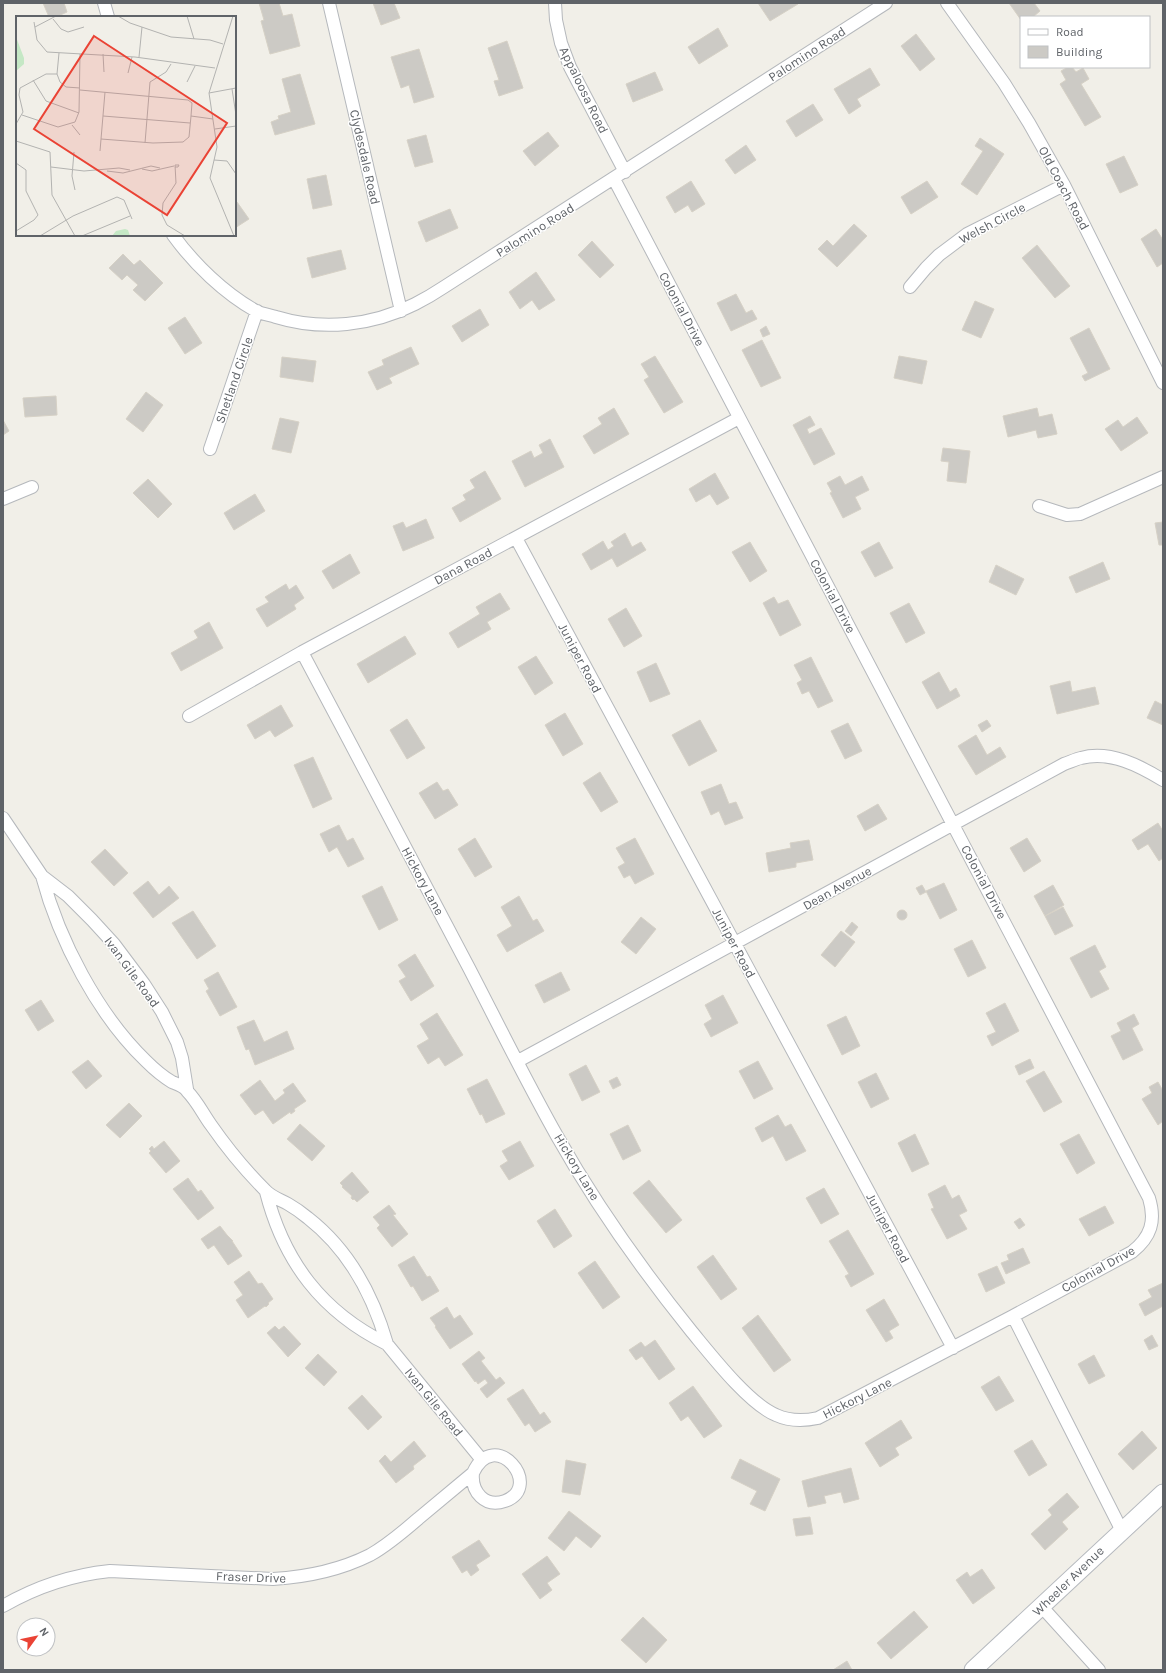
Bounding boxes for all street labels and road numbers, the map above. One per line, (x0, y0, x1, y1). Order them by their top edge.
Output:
street label: Palomino Road (766, 23, 848, 85)
street label: Appaloosa Road (557, 44, 611, 136)
street label: Clydesdale Road (347, 108, 383, 206)
street label: Old Coach Road (1036, 144, 1092, 232)
street label: Welsh Circle (956, 199, 1028, 247)
street label: Palomino Road (493, 200, 577, 260)
street label: Colonial Drive (656, 269, 708, 349)
street label: Shetland Circle (212, 335, 256, 425)
street label: Dana Road (431, 544, 495, 588)
street label: Colonial Drive (807, 556, 859, 636)
street label: Juniper Road (555, 621, 605, 695)
street label: Colonial Drive (958, 842, 1010, 922)
street label: Hickory Lane (399, 844, 447, 918)
street label: Dean Avenue (800, 863, 874, 913)
street label: Juniper Road (709, 906, 759, 980)
street label: Ivan Gile Road (101, 934, 163, 1010)
street label: Hickory Lane (551, 1131, 603, 1203)
street label: Juniper Road (863, 1191, 913, 1265)
street label: Colonial Drive (1059, 1242, 1138, 1295)
street label: Ivan Gile Road (402, 1365, 466, 1439)
street label: Hickory Lane (820, 1374, 894, 1422)
street label: Wheeler Avenue (1029, 1543, 1107, 1619)
street label: Fraser Drive (216, 1568, 287, 1586)

